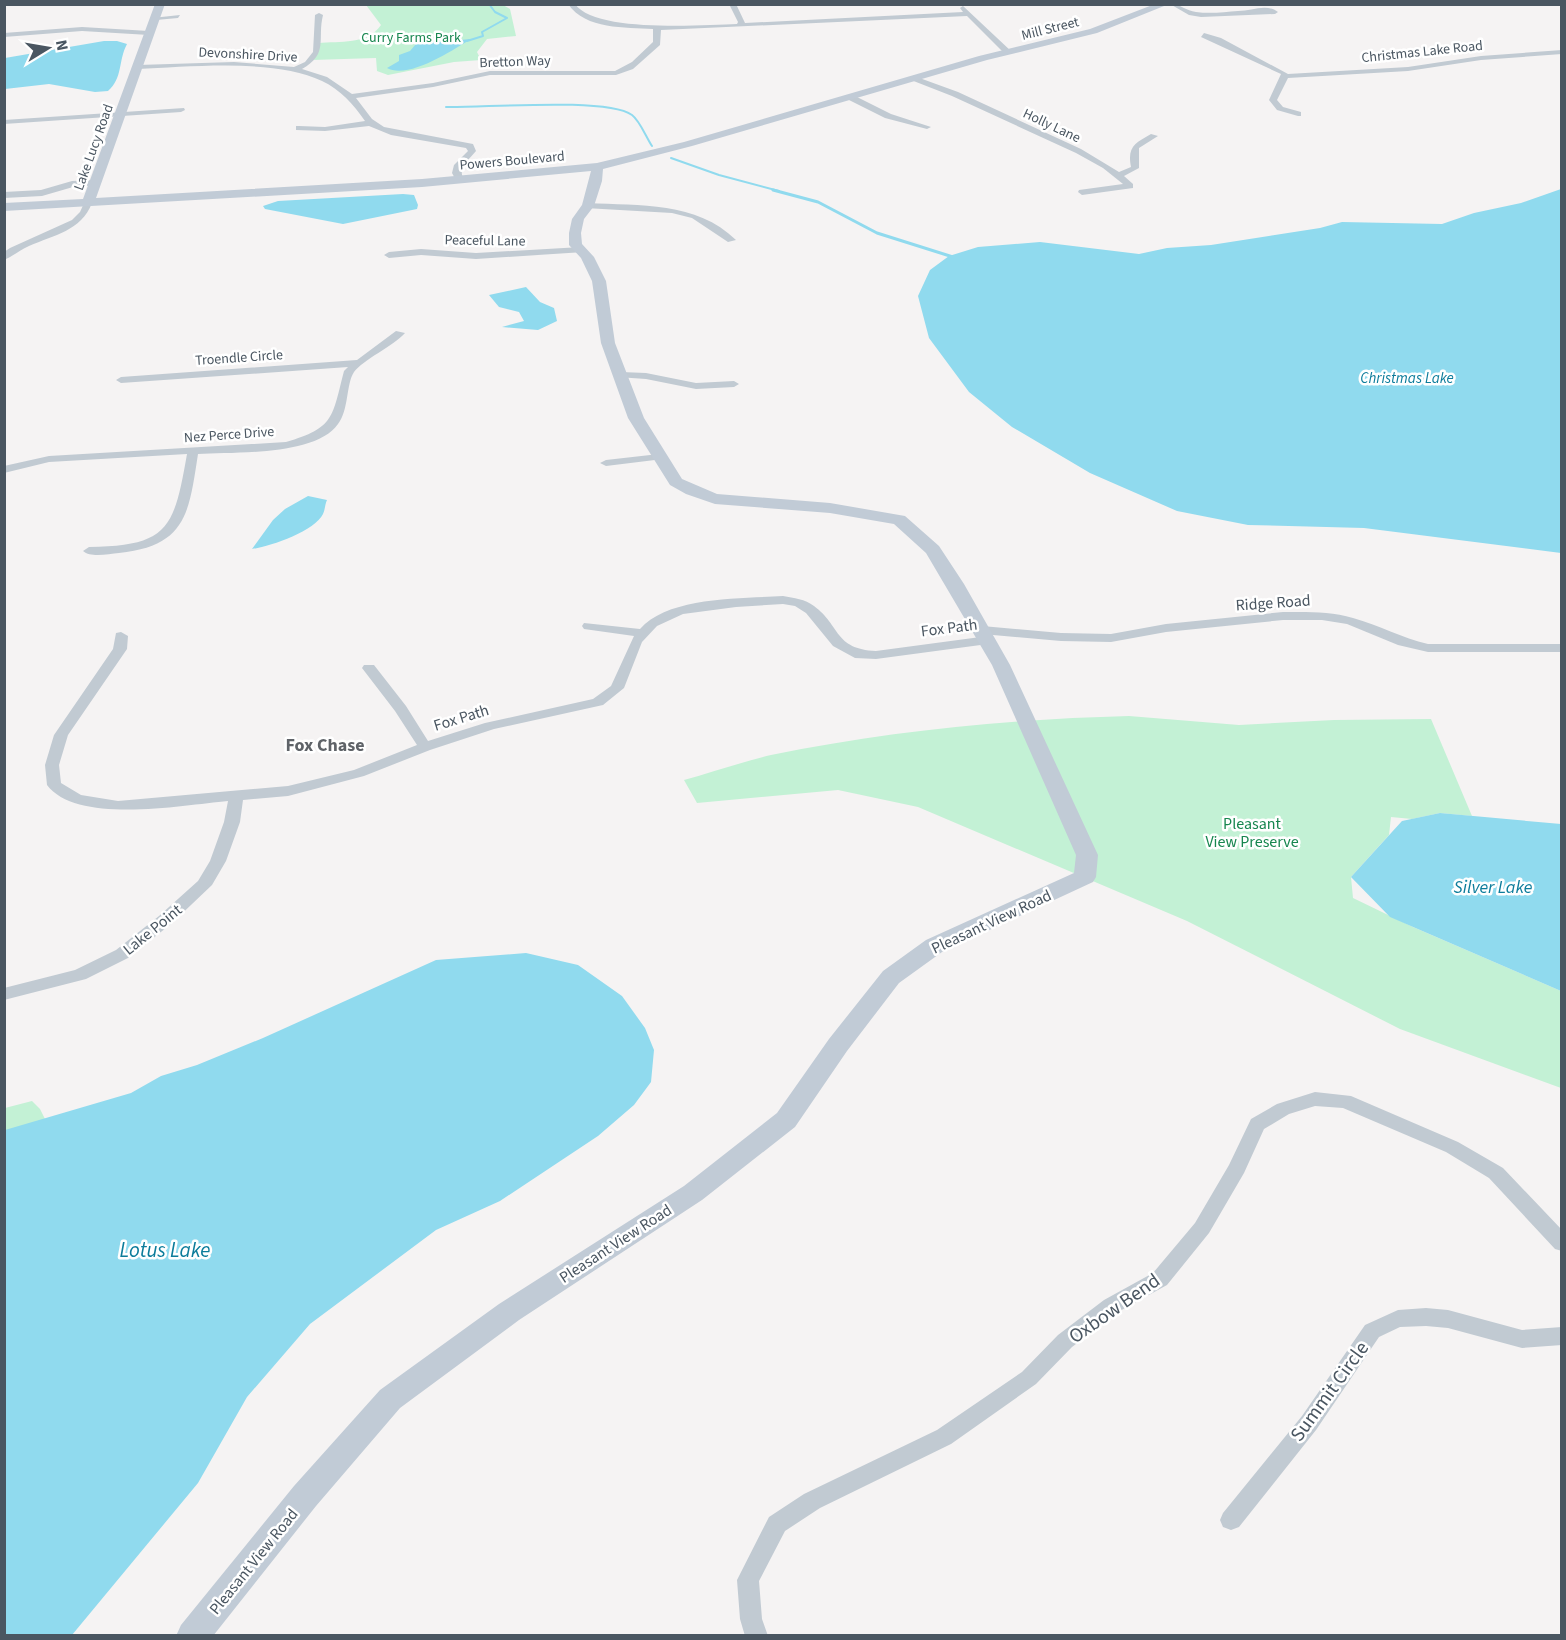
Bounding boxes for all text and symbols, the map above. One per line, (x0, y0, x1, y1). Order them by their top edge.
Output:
street label: Mill Street (1019, 12, 1081, 46)
north arrow (18, 18, 78, 78)
park label: Curry Farms Park (361, 28, 461, 48)
street label: Christmas Lake Road (1360, 36, 1484, 68)
text: N (50, 38, 74, 53)
street label: Devonshire Drive (198, 42, 298, 68)
street label: Bretton Way (479, 51, 551, 73)
street label: Lake Lucy Road (69, 101, 119, 193)
street label: Holly Lane (1019, 104, 1084, 148)
street label: Powers Boulevard (459, 146, 565, 176)
street label: Peaceful Lane (444, 230, 526, 252)
street label: Troendle Circle (195, 345, 284, 371)
water label: Christmas Lake (1360, 368, 1454, 389)
street label: Nez Perce Drive (183, 422, 275, 448)
street label: Ridge Road (1235, 589, 1311, 617)
street label: Fox Path (920, 614, 979, 642)
street label: Fox Path (431, 699, 492, 737)
district label: Fox Chase (285, 733, 365, 758)
park label: Pleasant View Preserve (1205, 813, 1299, 853)
water label: Silver Lake (1454, 875, 1533, 900)
street label: Pleasant View Road (928, 884, 1055, 959)
street label: Lake Point (118, 899, 187, 960)
street label: Pleasant View Road (555, 1199, 676, 1289)
water label: Lotus Lake (120, 1235, 210, 1265)
street label: Oxbow Bend (1063, 1267, 1166, 1351)
street label: Summit Circle (1284, 1336, 1376, 1447)
street label: Pleasant View Road (204, 1504, 303, 1619)

